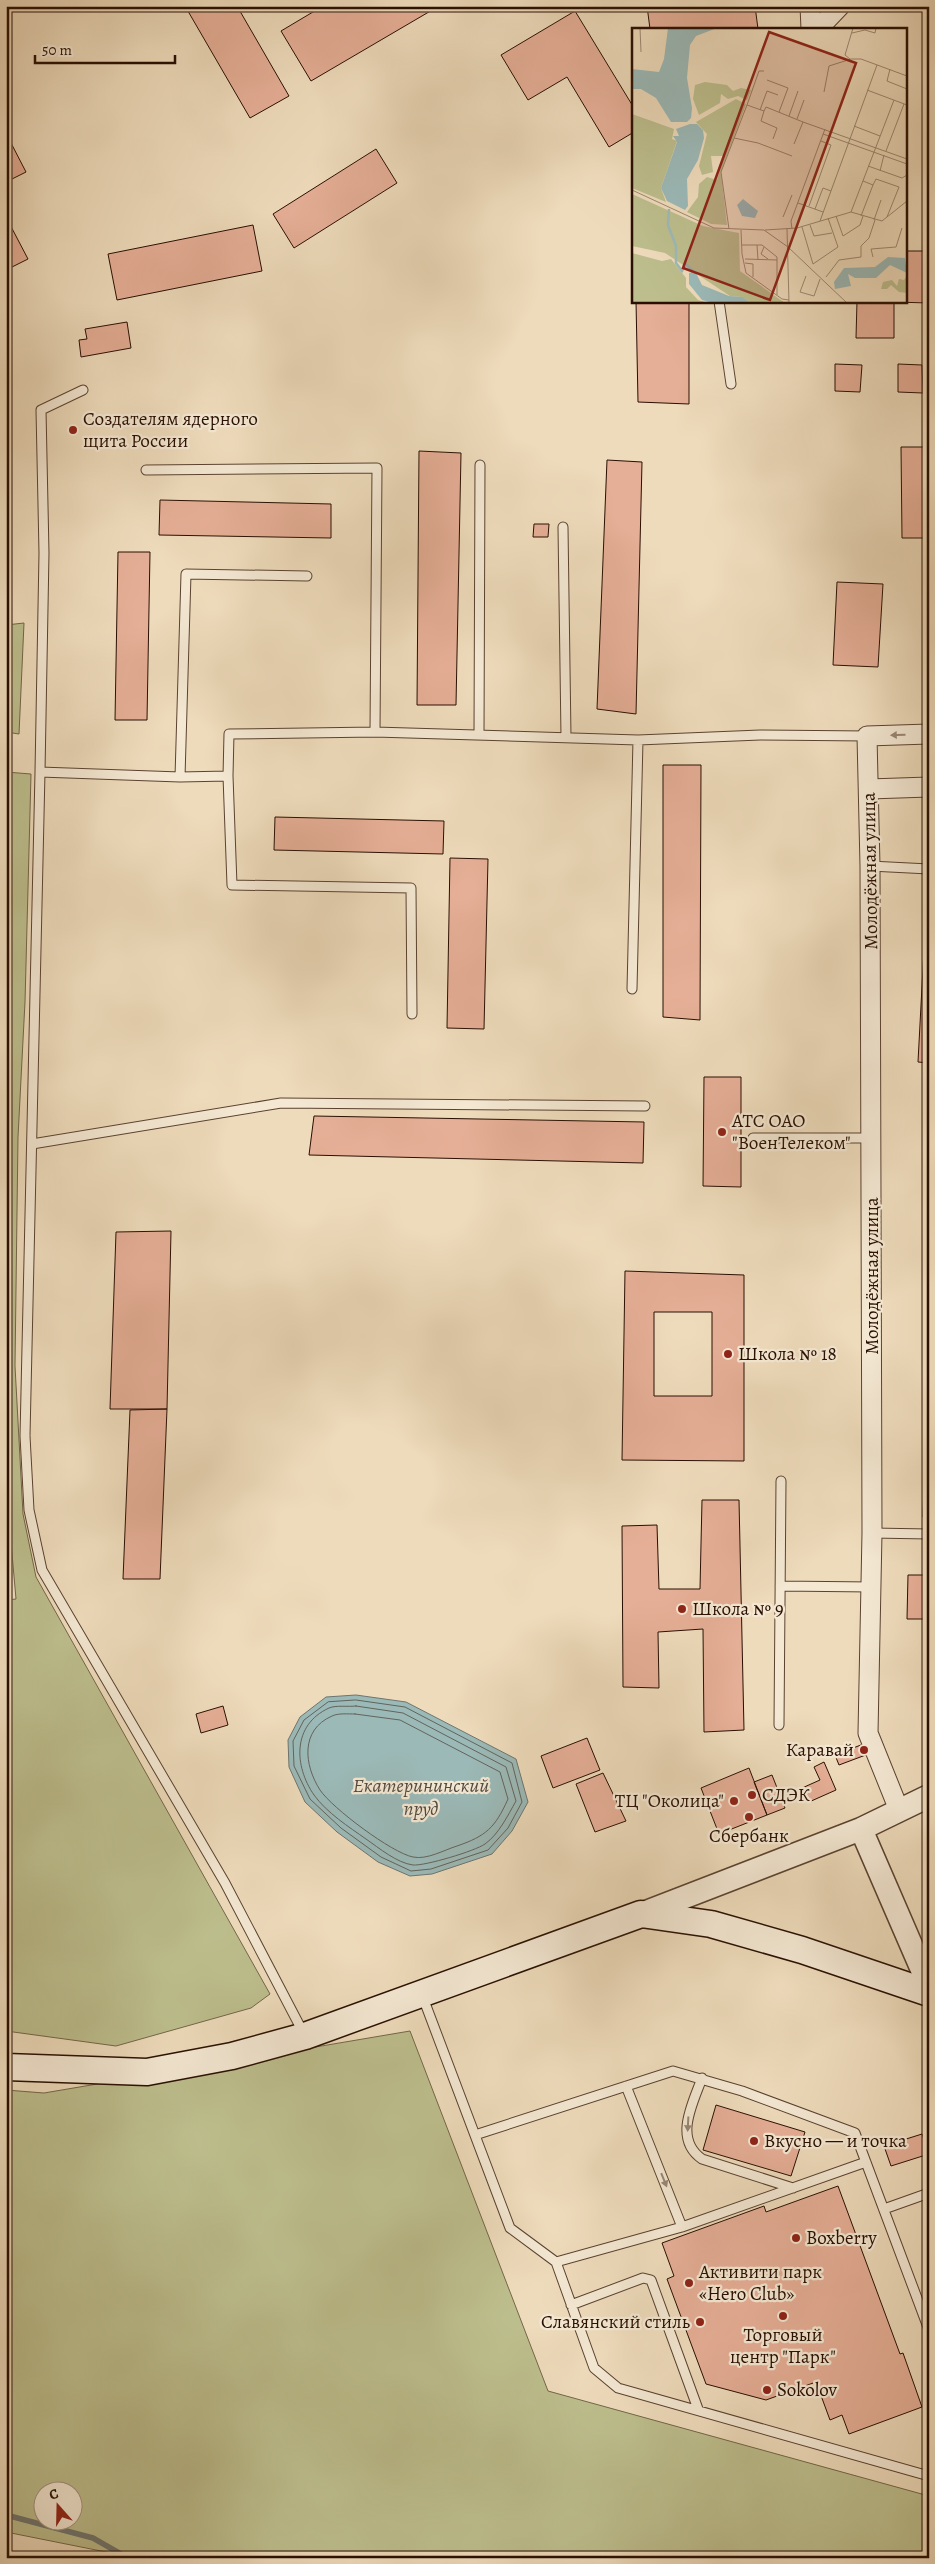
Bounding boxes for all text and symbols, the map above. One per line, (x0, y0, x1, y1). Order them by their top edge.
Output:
inset map (632, 28, 908, 302)
scale bar (35, 32, 175, 64)
text: 50 m (42, 40, 72, 60)
place label: Создателям ядерного щита России (83, 406, 258, 454)
marker: Создателям ядерного щита России (67, 424, 79, 436)
one-way arrow (890, 731, 906, 739)
street label: Молодёжная улица (856, 792, 884, 950)
place label: АТС ОАО "ВоенТелеком" (731, 1108, 851, 1156)
marker: АТС ОАО "ВоенТелеком" (716, 1126, 728, 1138)
street label: Молодёжная улица (859, 1197, 885, 1355)
place label: Школа № 18 (738, 1341, 837, 1367)
marker: Школа № 18 (722, 1348, 734, 1360)
place label: Школа № 9 (692, 1596, 784, 1622)
marker: Школа № 9 (676, 1603, 688, 1615)
place label: Каравай (786, 1737, 854, 1763)
marker: Каравай (858, 1744, 870, 1756)
water label: Екатерининский пруд (353, 1772, 489, 1822)
place label: СДЭК (762, 1782, 810, 1808)
place label: ТЦ "Околица" (615, 1788, 724, 1814)
marker: СДЭК (746, 1789, 758, 1801)
marker: ТЦ "Околица" (728, 1795, 740, 1807)
marker: Сбербанк (743, 1811, 755, 1823)
place label: Сбербанк (709, 1823, 789, 1849)
one-way arrow (683, 2116, 691, 2132)
place label: Вкусно — и точка (764, 2128, 907, 2154)
marker: Вкусно — и точка (748, 2135, 760, 2147)
one-way arrow (660, 2173, 668, 2187)
place label: Boxberry (806, 2225, 877, 2251)
marker: Boxberry (790, 2232, 802, 2244)
place label: Активити парк «Hero Club» (698, 2259, 822, 2307)
marker: Активити парк «Hero Club» (683, 2277, 695, 2289)
place label: Славянский стиль (541, 2309, 690, 2335)
marker: Торговый центр "Парк" (777, 2310, 789, 2322)
marker: Славянский стиль (694, 2316, 706, 2328)
place label: Торговый центр "Парк" (730, 2322, 836, 2370)
place label: Sokolov (777, 2377, 837, 2403)
marker: Sokolov (761, 2384, 773, 2396)
north arrow (32, 2482, 82, 2532)
text: С (46, 2484, 61, 2505)

